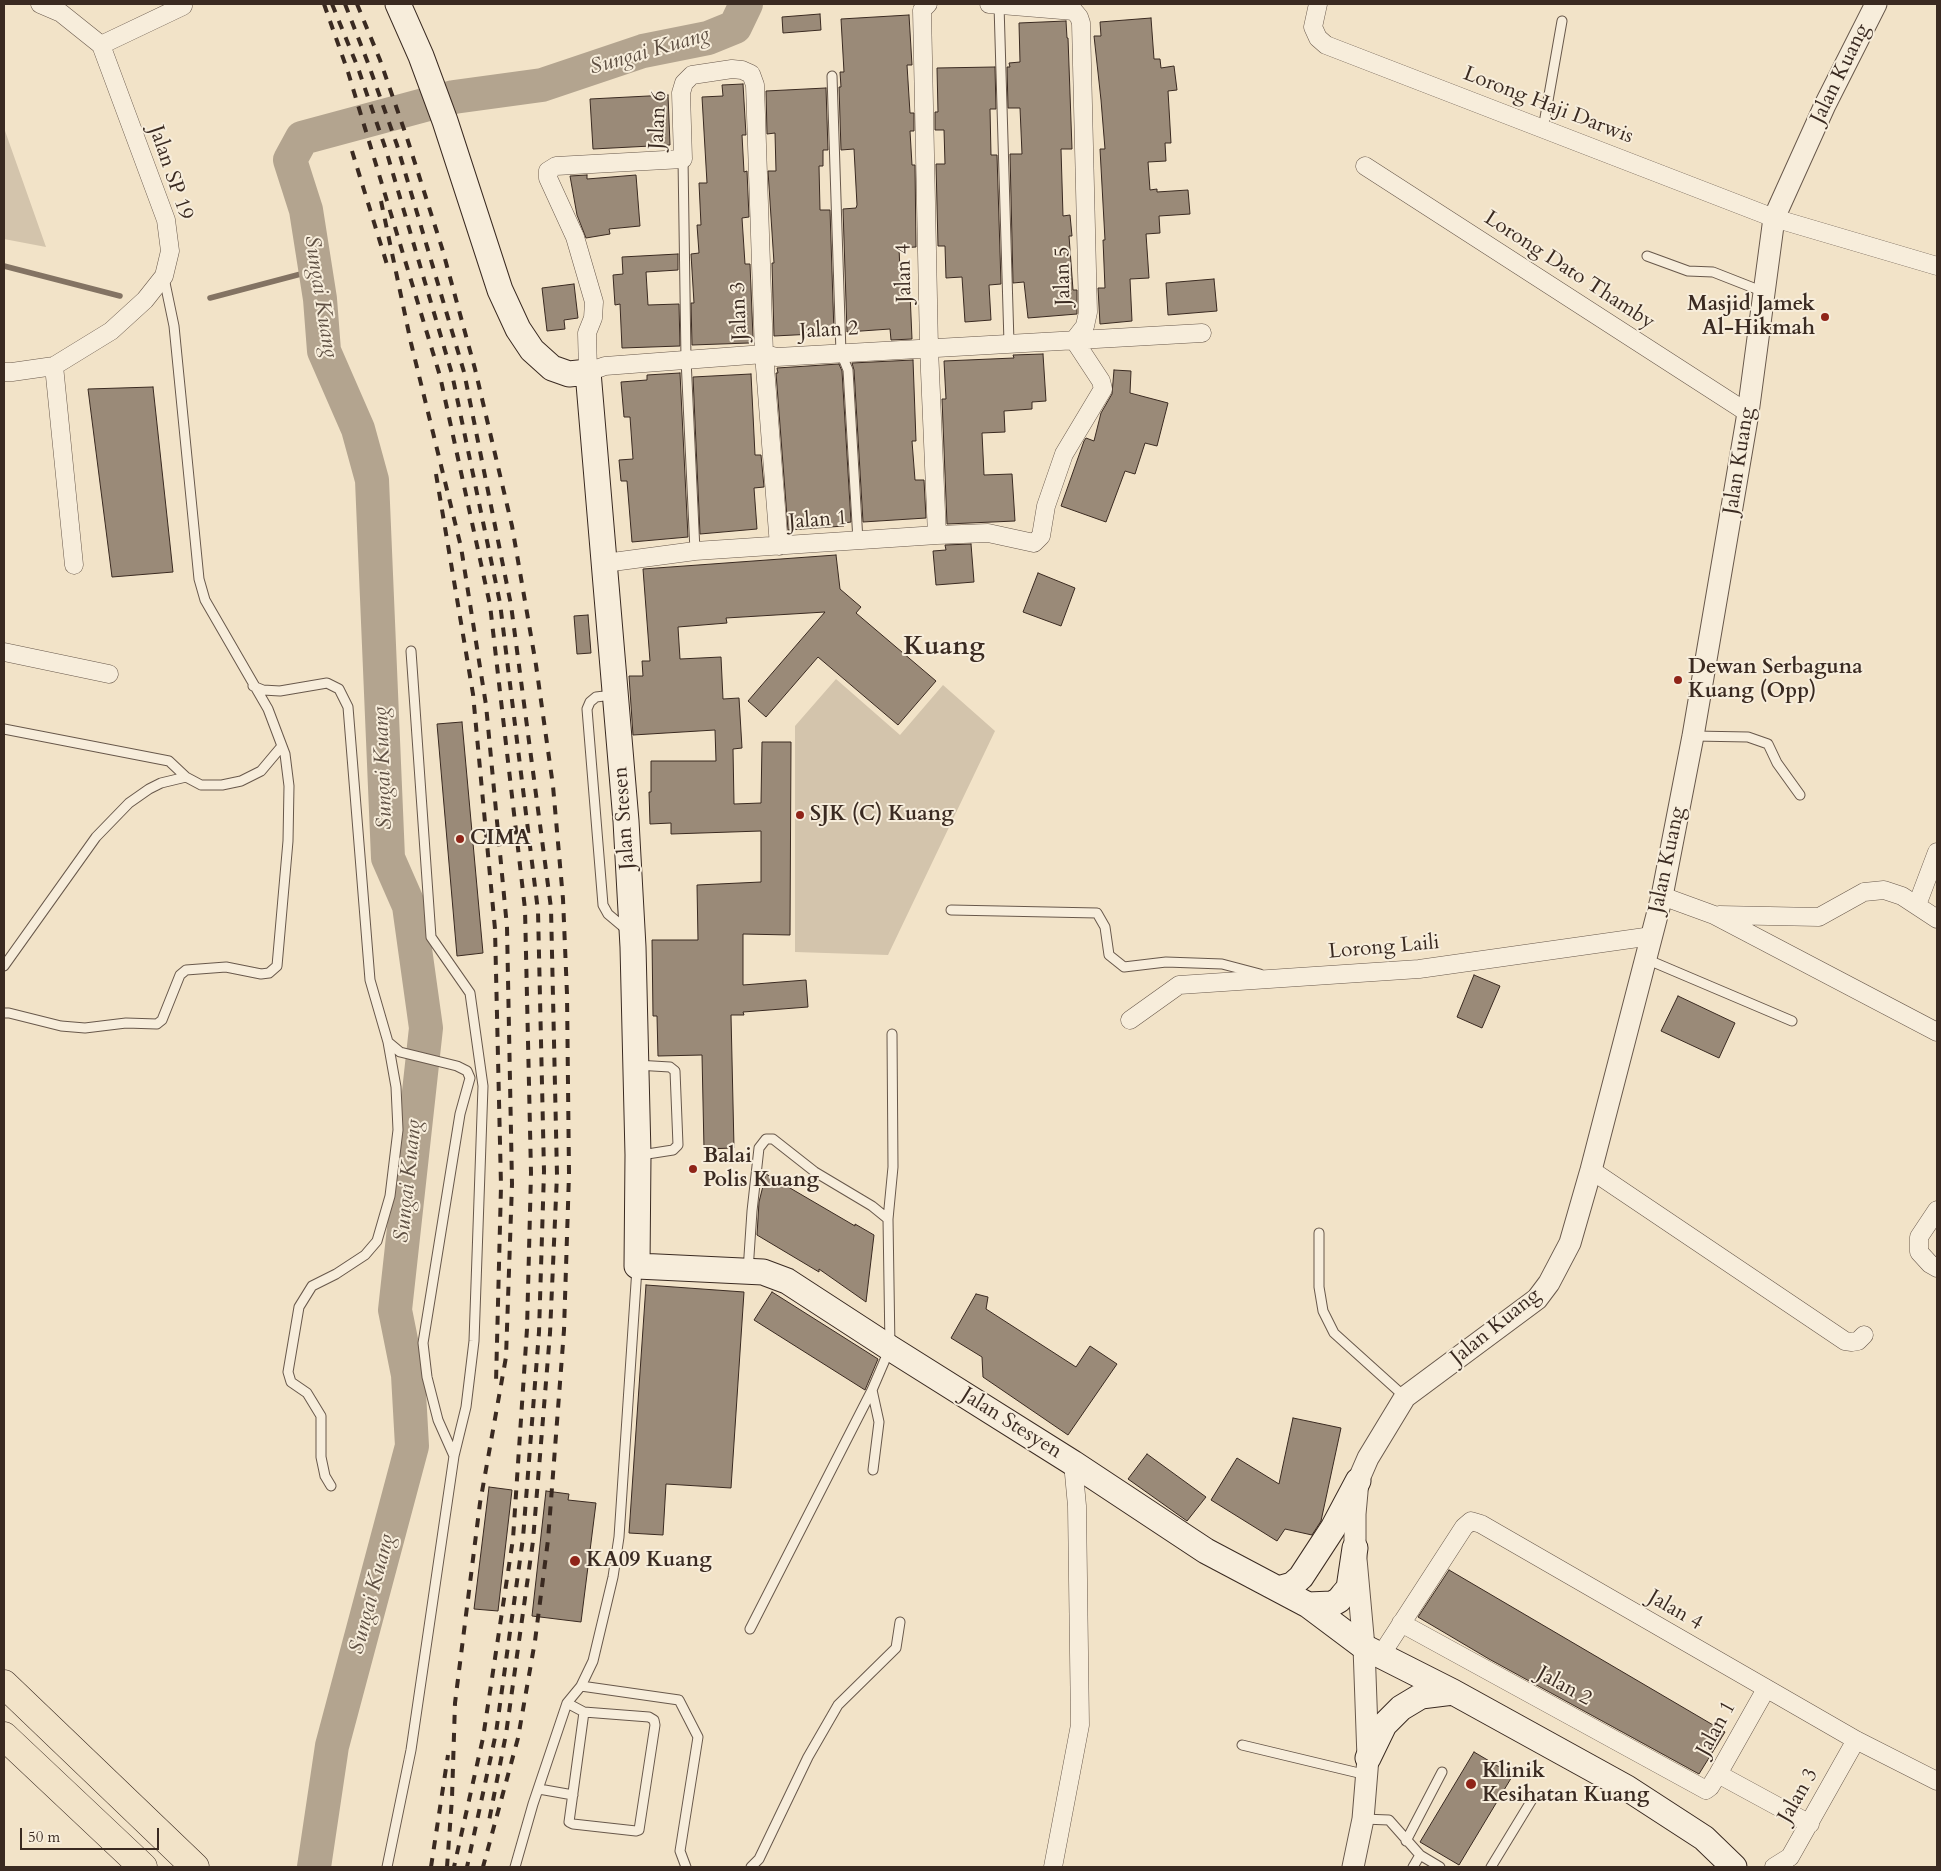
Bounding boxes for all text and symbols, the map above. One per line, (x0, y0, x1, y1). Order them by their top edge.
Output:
street label: Jalan Kuang (1806, 20, 1876, 128)
water label: Sungai Kuang (587, 22, 713, 82)
street label: Lorong Haji Darwis (1459, 62, 1637, 150)
street label: Jalan 6 (645, 90, 673, 150)
street label: Jalan SP 19 (142, 122, 198, 224)
street label: Lorong Dato Thamby (1479, 206, 1659, 336)
water label: Sungai Kuang (297, 234, 343, 360)
street label: Jalan 4 (892, 243, 918, 303)
street label: Jalan 5 (1051, 246, 1077, 306)
street label: Jalan 3 (726, 281, 754, 341)
place label: Masjid Jamek Al-Hikmah (1687, 292, 1815, 342)
marker: Masjid Jamek Al-Hikmah (1819, 311, 1831, 323)
street label: Jalan 2 (799, 317, 859, 345)
street label: Jalan Kuang (1719, 406, 1761, 516)
street label: Jalan 1 (788, 506, 848, 536)
district label: Kuang (903, 632, 985, 664)
place label: Dewan Serbaguna Kuang (Opp) (1688, 655, 1863, 705)
marker: Dewan Serbaguna Kuang (Opp) (1672, 674, 1684, 686)
water label: Sungai Kuang (369, 706, 399, 830)
street label: Jalan Stesen (609, 766, 641, 870)
place label: SJK (C) Kuang (810, 802, 954, 828)
street label: Jalan Kuang (1644, 805, 1692, 915)
marker: SJK (C) Kuang (794, 809, 806, 821)
place label: CIMA (470, 826, 531, 852)
marker: CIMA (454, 833, 466, 845)
street label: Lorong Laili (1327, 931, 1441, 965)
water label: Sungai Kuang (389, 1118, 429, 1244)
place label: Balai Polis Kuang (703, 1144, 819, 1194)
marker: Balai Polis Kuang (687, 1163, 699, 1175)
street label: Jalan Kuang (1446, 1283, 1546, 1371)
street label: Jalan Stesyen (956, 1383, 1066, 1465)
water label: Sungai Kuang (344, 1531, 402, 1657)
place label: KA09 Kuang (586, 1548, 712, 1574)
marker: KA09 Kuang (568, 1554, 582, 1568)
street label: Jalan 4 (1643, 1585, 1707, 1637)
street label: Jalan 2 (1532, 1662, 1596, 1712)
street label: Jalan 1 (1692, 1697, 1742, 1761)
place label: Klinik Kesihatan Kuang (1482, 1759, 1649, 1809)
street label: Jalan 3 (1773, 1764, 1825, 1828)
marker: Klinik Kesihatan Kuang (1464, 1777, 1478, 1791)
scale bar (22, 1818, 161, 1850)
text: 50 m (28, 1827, 60, 1847)

